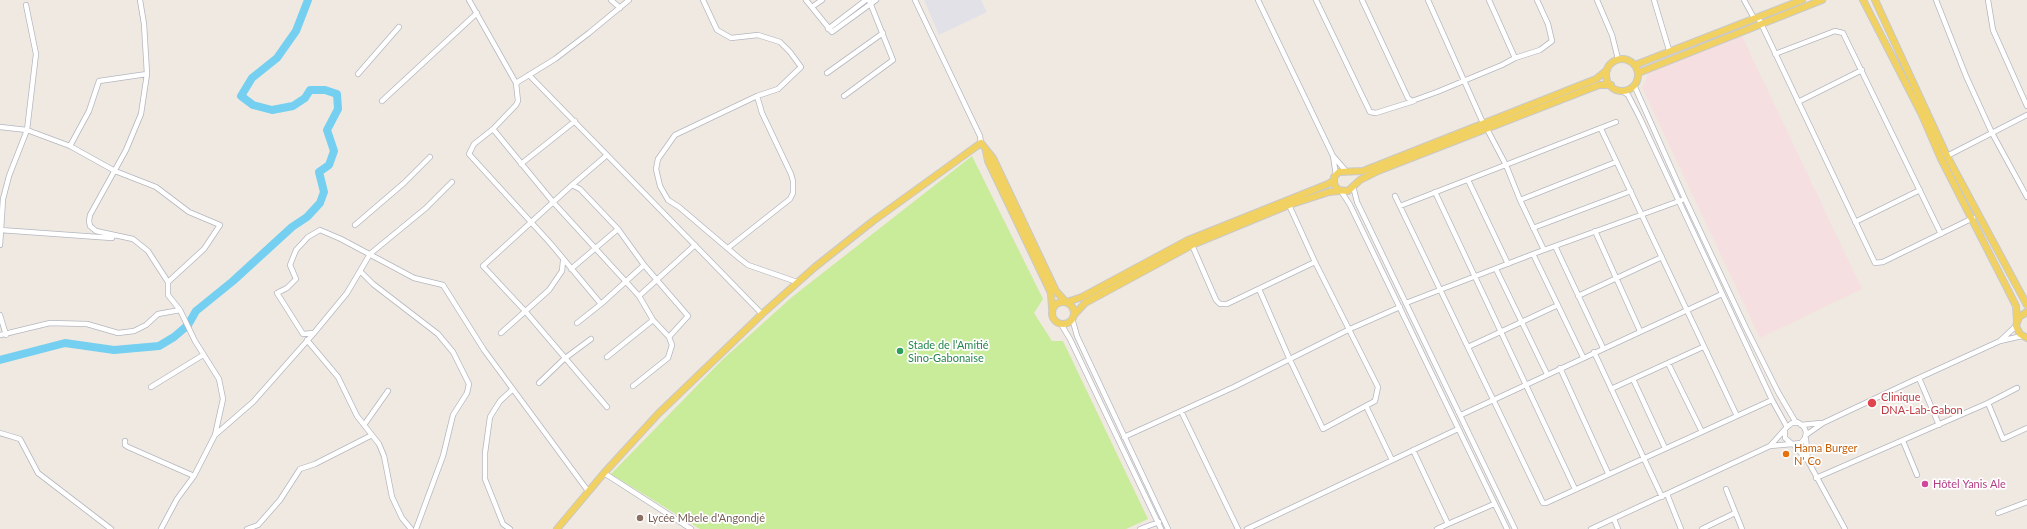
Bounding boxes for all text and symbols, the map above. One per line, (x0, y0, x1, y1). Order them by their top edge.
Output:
place label: Stade de l’Amitié Sino-Gabonaise (908, 338, 989, 364)
marker: Stade de l’Amitié Sino-Gabonaise (895, 346, 905, 356)
place label: Clinique DNA-Lab-Gabon (1881, 390, 1963, 416)
marker: Clinique DNA-Lab-Gabon (1866, 397, 1878, 409)
place label: Hama Burger N' Co (1794, 441, 1857, 467)
marker: Hama Burger N' Co (1781, 449, 1791, 459)
place label: Hôtel Yanis Ale (1933, 477, 2006, 491)
marker: Hôtel Yanis Ale (1920, 479, 1930, 489)
place label: Lycée Mbele d'Angondjé (648, 511, 765, 525)
marker: Lycée Mbele d'Angondjé (635, 513, 645, 523)

